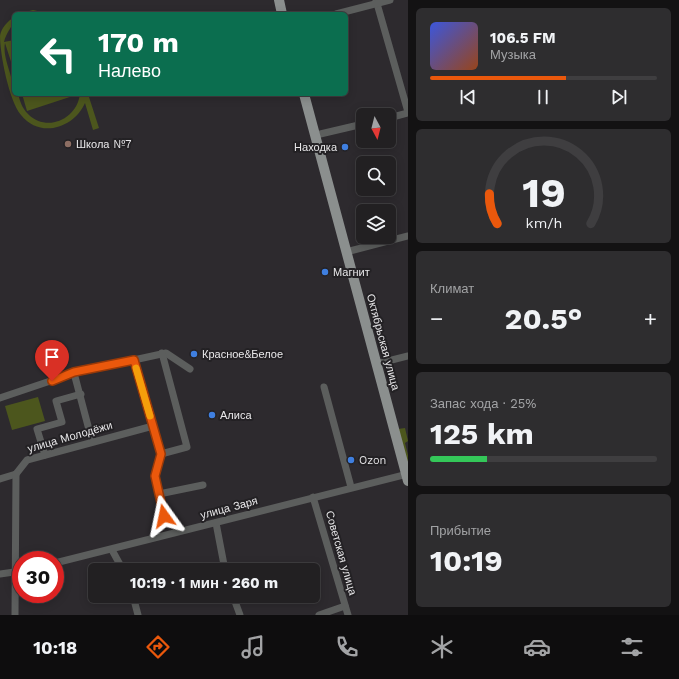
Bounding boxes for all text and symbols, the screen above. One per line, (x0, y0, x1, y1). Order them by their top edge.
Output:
text: 170 m (98, 26, 179, 59)
icon: left (32, 28, 84, 80)
text: 106.5 FM (490, 29, 556, 47)
text: Музыка (490, 47, 536, 62)
text: Налево (98, 60, 161, 81)
icon: previous (457, 86, 479, 108)
icon: pause (532, 86, 554, 108)
icon: next (608, 86, 630, 108)
north arrow (356, 108, 396, 148)
map controls (356, 108, 396, 244)
place label: Школа №7 (76, 138, 131, 151)
marker: Школа №7 (63, 139, 73, 149)
place label: Находка (294, 141, 338, 154)
marker: Находка (340, 142, 350, 152)
button: search (356, 156, 396, 196)
text: 19 (522, 168, 565, 217)
button: layers (356, 204, 396, 244)
text: km/h (525, 215, 562, 231)
place label: Магнит (333, 266, 370, 279)
marker: Магнит (320, 267, 330, 277)
text: Климат (430, 281, 474, 296)
street label: Октябрьская улица (364, 292, 402, 392)
text: 20.5° (505, 301, 582, 336)
text: − (430, 306, 443, 331)
text: + (644, 306, 657, 331)
pin (35, 340, 69, 381)
icon: arrive (41, 346, 63, 368)
place label: Красное&Белое (202, 348, 283, 361)
marker: Красное&Белое (189, 349, 199, 359)
text: Запас хода · 25% (430, 396, 536, 411)
place label: Алиса (220, 409, 252, 422)
marker: Алиса (207, 410, 217, 420)
text: 125 km (430, 416, 534, 451)
street label: улица Молодёжи (26, 419, 114, 455)
place label: Ozon (359, 454, 386, 467)
marker: Ozon (346, 455, 356, 465)
street label: улица Заря (199, 494, 259, 522)
position arrow (143, 495, 185, 537)
street label: Советская улица (323, 509, 359, 597)
text: Прибытие (430, 523, 491, 538)
text: 10:19 (430, 543, 503, 578)
speed limit sign: 30 (12, 551, 64, 603)
text: 10:19 · 1 мин · 260 m (130, 574, 278, 592)
icon: directions (144, 633, 172, 661)
icon: music (239, 633, 267, 661)
icon: phone (333, 633, 361, 661)
icon: climate (428, 633, 456, 661)
icon: car (523, 633, 551, 661)
icon: filters (618, 633, 646, 661)
text: 10:18 (33, 637, 77, 658)

